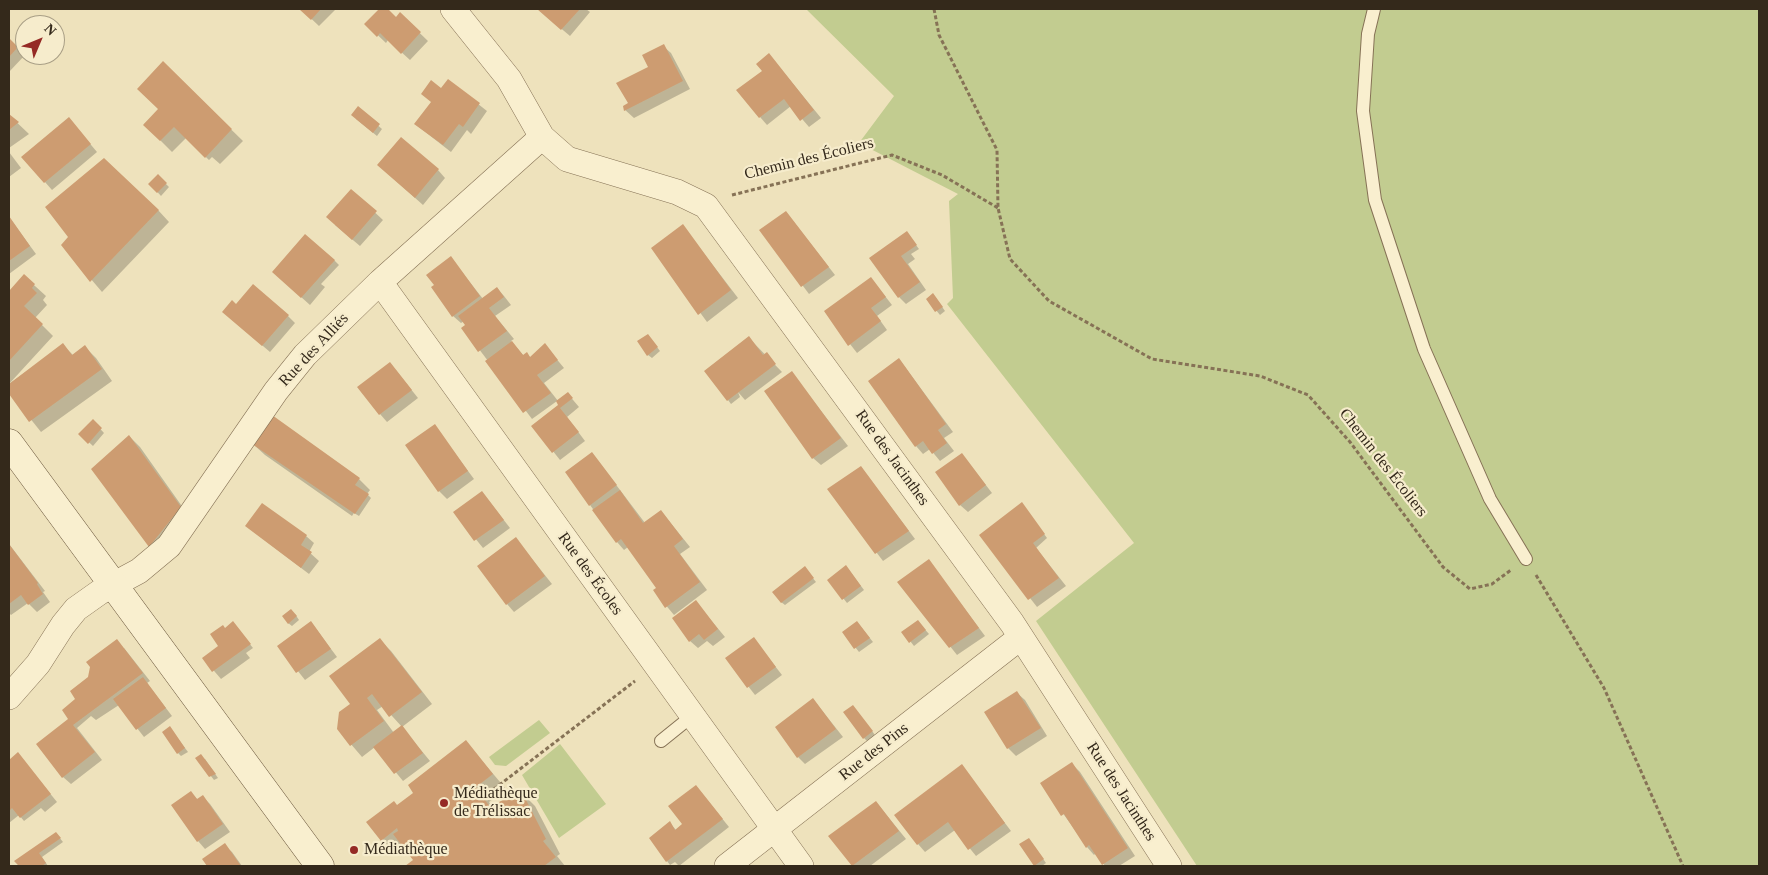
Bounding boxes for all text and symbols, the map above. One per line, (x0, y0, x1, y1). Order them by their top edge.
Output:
north arrow (15, 15, 65, 65)
text: N (41, 21, 59, 39)
street label: Chemin des Écoliers (742, 134, 876, 184)
street label: Rue des Alliés (275, 309, 353, 391)
street label: Chemin des Écoliers (1335, 405, 1431, 521)
street label: Rue des Jacinthes (851, 406, 933, 510)
street label: Rue des Écoles (554, 529, 626, 619)
street label: Rue des Pins (836, 719, 912, 785)
street label: Rue des Jacinthes (1082, 739, 1160, 845)
place label: Médiathèque de Trélissac (454, 784, 538, 822)
marker: Médiathèque de Trélissac (438, 797, 450, 809)
place label: Médiathèque (364, 840, 448, 860)
marker: Médiathèque (348, 844, 360, 856)

